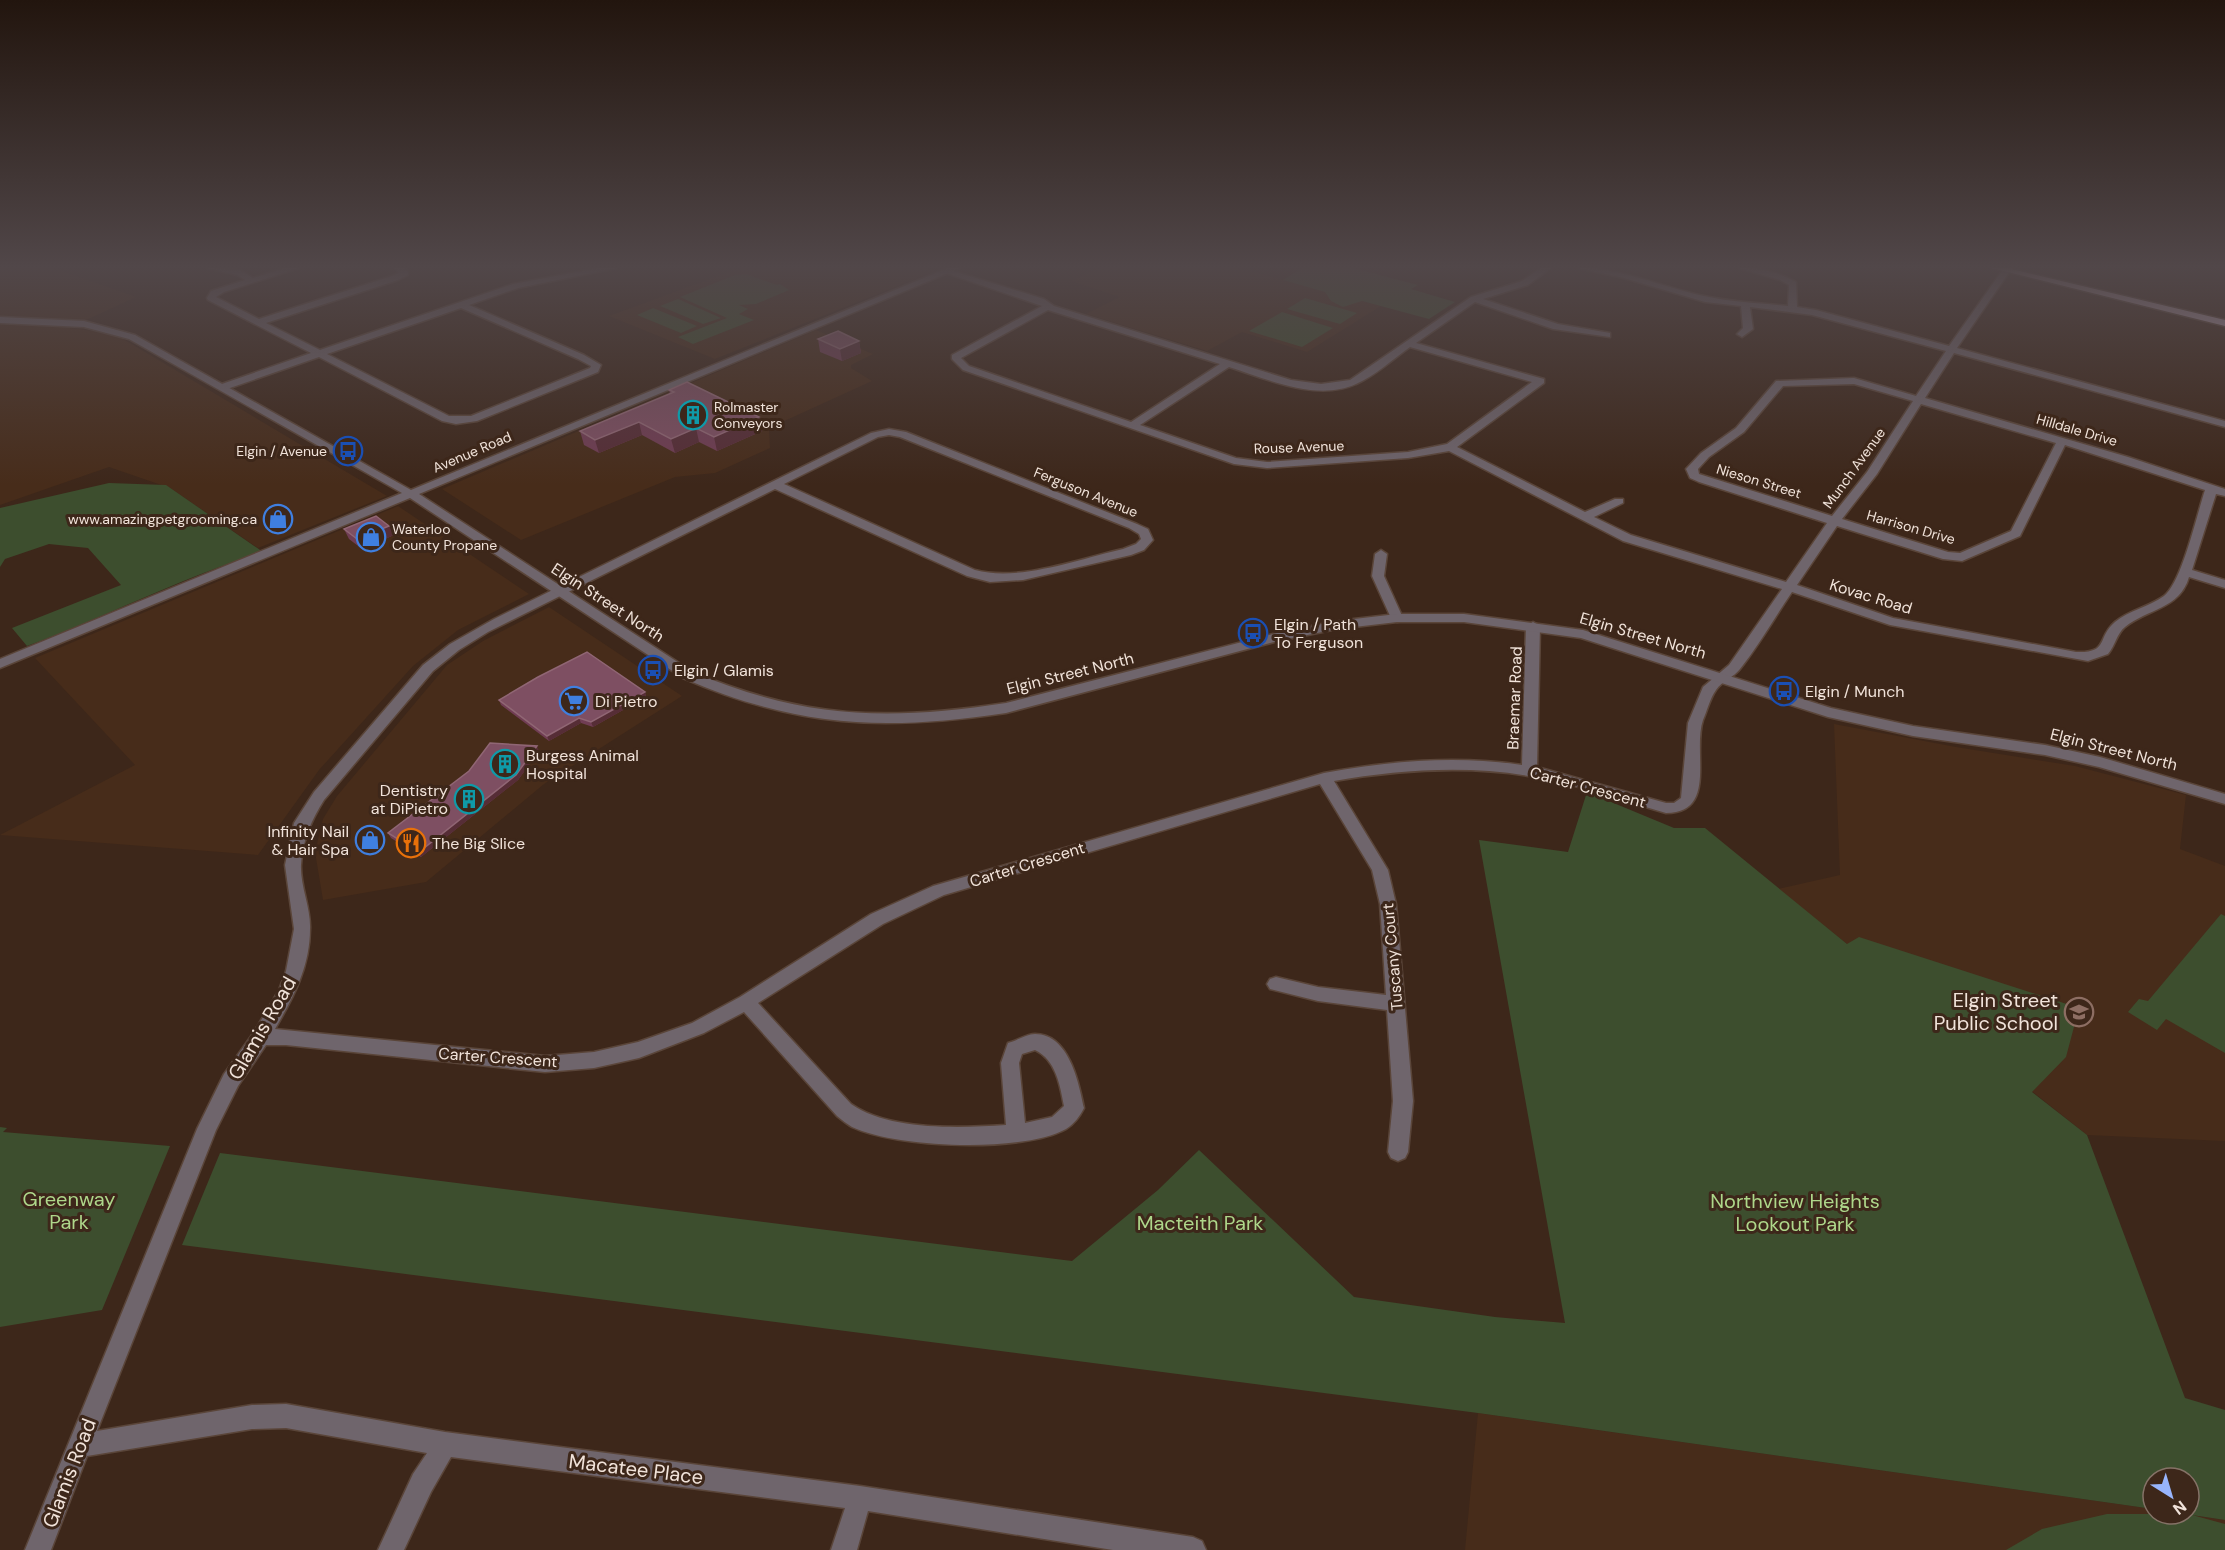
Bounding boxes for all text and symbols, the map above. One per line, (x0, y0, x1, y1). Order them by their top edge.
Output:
place label: Rolmaster Conveyors (714, 398, 783, 432)
building icon: Rolmaster Conveyors (677, 399, 709, 431)
street label: Hilldale Drive (2034, 410, 2120, 450)
street label: Munch Avenue (1819, 424, 1889, 512)
street label: Avenue Road (430, 427, 514, 477)
bus stop icon: Elgin / Avenue (332, 435, 364, 467)
street label: Rouse Avenue (1253, 436, 1345, 458)
place label: Elgin / Avenue (236, 442, 327, 460)
street label: Nieson Street (1714, 460, 1804, 502)
street label: Ferguson Avenue (1031, 463, 1141, 521)
shop icon: www.amazingpetgrooming.ca (262, 503, 294, 535)
street label: Harrison Drive (1865, 506, 1957, 548)
place label: www.amazingpetgrooming.ca (68, 510, 257, 528)
place label: Waterloo County Propane (392, 520, 497, 554)
shop icon: Waterloo County Propane (355, 521, 387, 553)
street label: Elgin Street North (547, 558, 668, 647)
street label: Kovac Road (1827, 574, 1915, 619)
street label: Elgin Street North (1577, 607, 1708, 664)
place label: Elgin / Path To Ferguson (1274, 614, 1363, 653)
bus stop icon: Elgin / Path To Ferguson (1237, 617, 1269, 649)
street label: Braemar Road (1502, 646, 1527, 750)
street label: Elgin Street North (1004, 648, 1136, 699)
bus stop icon: Elgin / Glamis (637, 654, 669, 686)
place label: Elgin / Glamis (674, 660, 774, 681)
bus stop icon: Elgin / Munch (1768, 675, 1800, 707)
place label: Elgin / Munch (1805, 681, 1905, 702)
supermarket icon: Di Pietro (558, 685, 590, 717)
place label: Di Pietro (595, 691, 657, 712)
street label: Elgin Street North (2048, 724, 2180, 775)
place label: Burgess Animal Hospital (526, 745, 639, 784)
building icon: Burgess Animal Hospital (489, 748, 521, 780)
street label: Carter Crescent (1528, 762, 1648, 813)
place label: Dentistry at DiPietro (371, 780, 448, 819)
building icon: Dentistry at DiPietro (453, 783, 485, 815)
place label: Infinity Nail & Hair Spa (267, 821, 349, 860)
shop icon: Infinity Nail & Hair Spa (354, 824, 386, 856)
restaurant icon: The Big Slice (395, 827, 427, 859)
place label: The Big Slice (432, 833, 525, 854)
street label: Carter Crescent (967, 837, 1087, 892)
street label: Tuscany Court (1377, 902, 1408, 1011)
street label: Glamis Road (222, 972, 302, 1084)
place label: Elgin Street Public School (1934, 987, 2058, 1036)
school or university icon: Elgin Street Public School (2063, 996, 2095, 1028)
street label: Carter Crescent (438, 1043, 558, 1072)
park label: Greenway Park (23, 1186, 115, 1235)
park label: Northview Heights Lookout Park (1710, 1188, 1880, 1237)
park label: Macteith Park (1137, 1210, 1263, 1236)
street label: Glamis Road (36, 1415, 102, 1531)
street label: Macatee Place (567, 1448, 705, 1490)
north arrow (2141, 1466, 2201, 1526)
text: N (2169, 1496, 2191, 1519)

